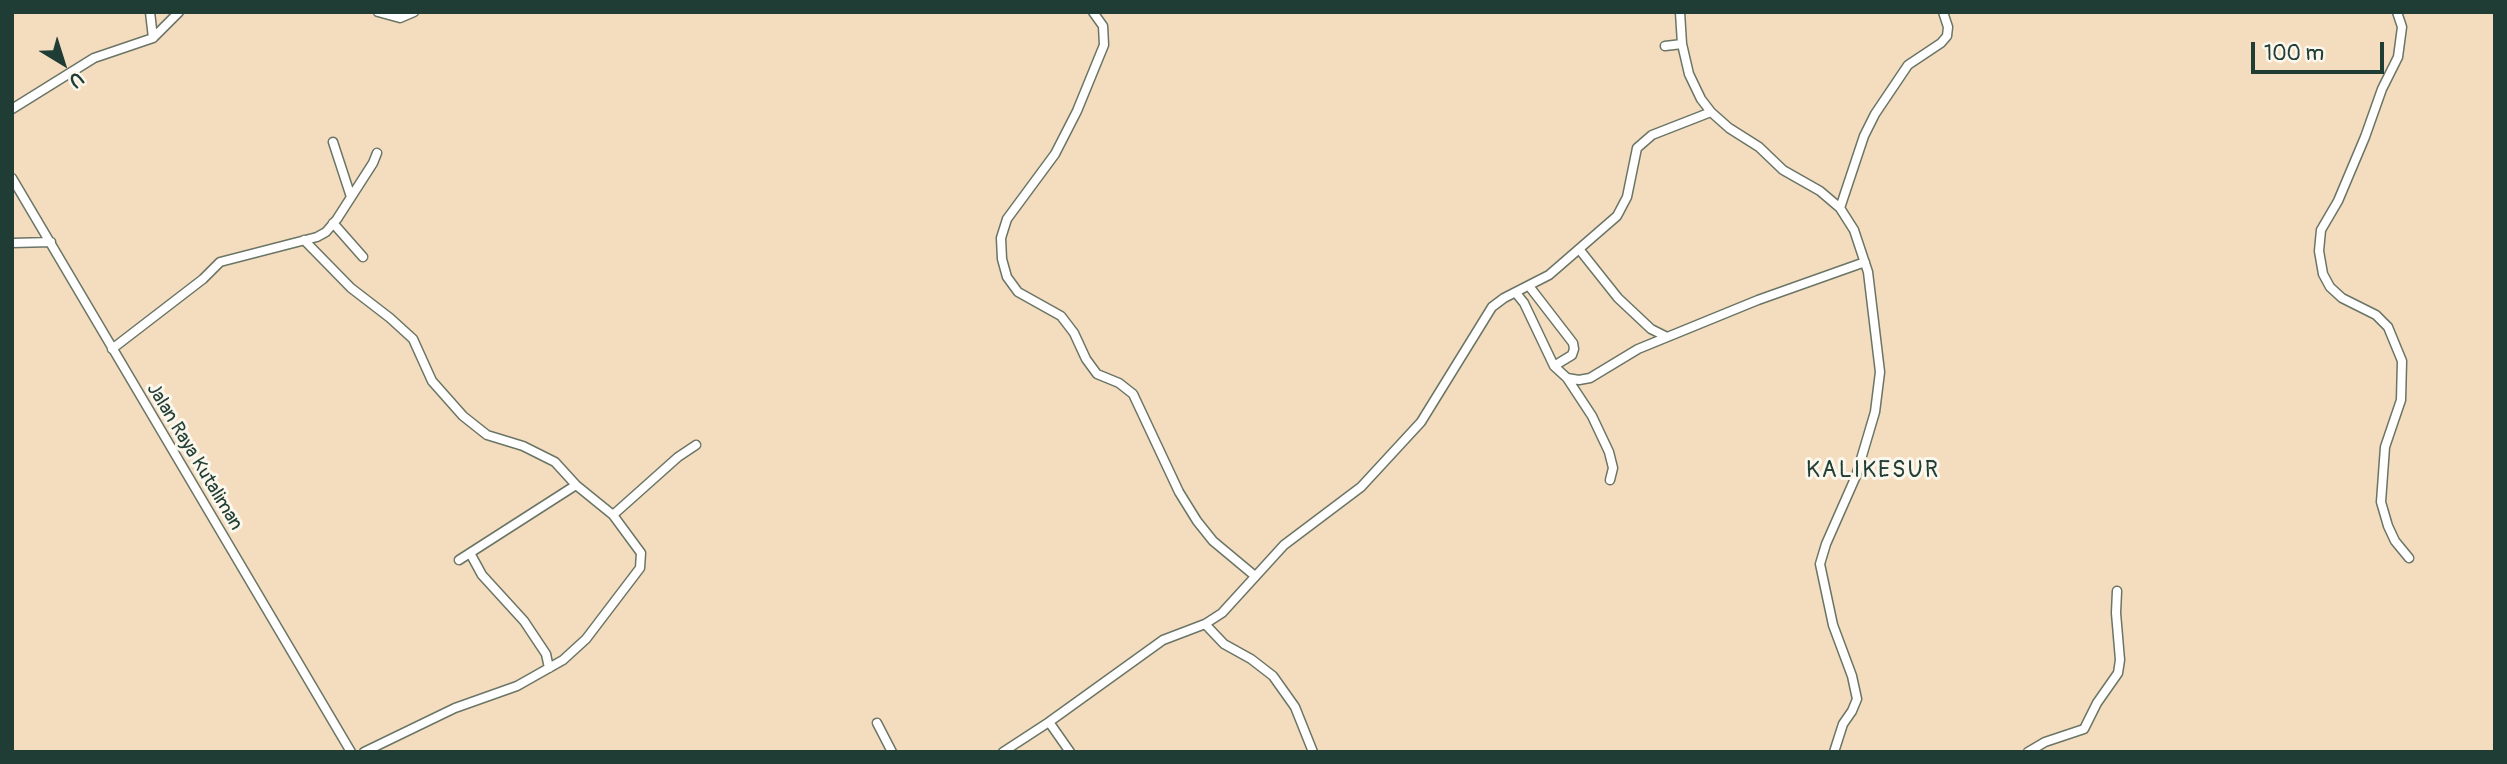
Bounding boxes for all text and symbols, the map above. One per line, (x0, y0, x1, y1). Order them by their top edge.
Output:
north arrow (28, 28, 98, 98)
scale bar (2255, 28, 2388, 72)
text: 100 m (2264, 40, 2324, 67)
text: U (64, 66, 88, 93)
street label: Jalan Raya Kutaliman (141, 379, 247, 535)
district label: KALIKESUR (1807, 457, 1939, 485)

